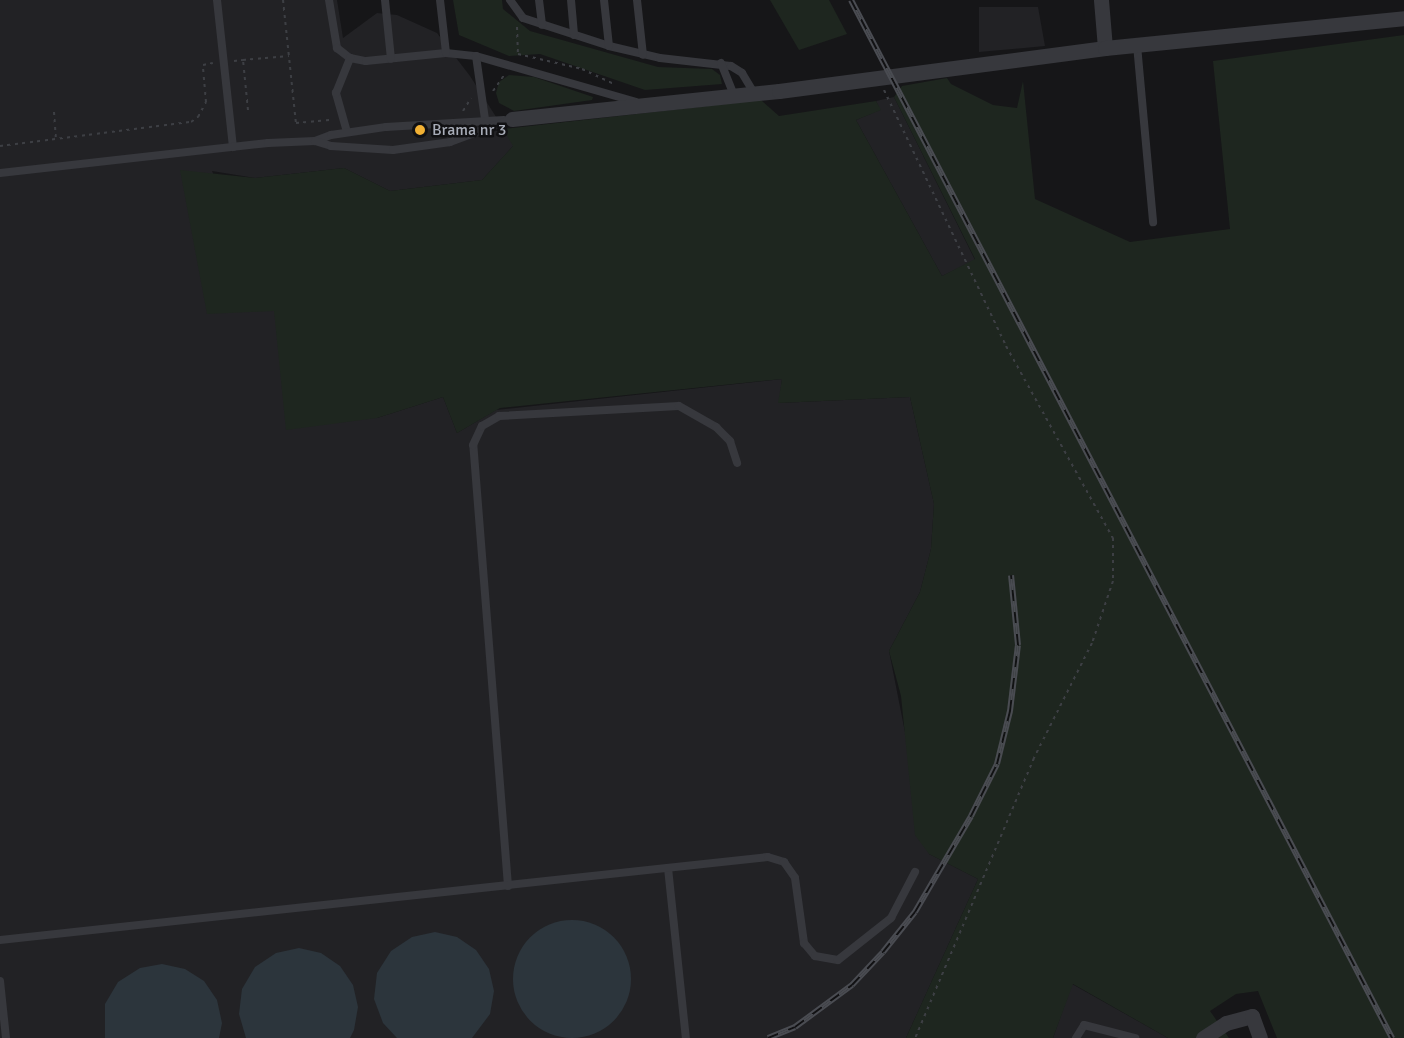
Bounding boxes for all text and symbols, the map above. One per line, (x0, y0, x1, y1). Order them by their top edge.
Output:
place label: Brama nr 3 (432, 120, 506, 140)
marker: Brama nr 3 (413, 123, 427, 137)

